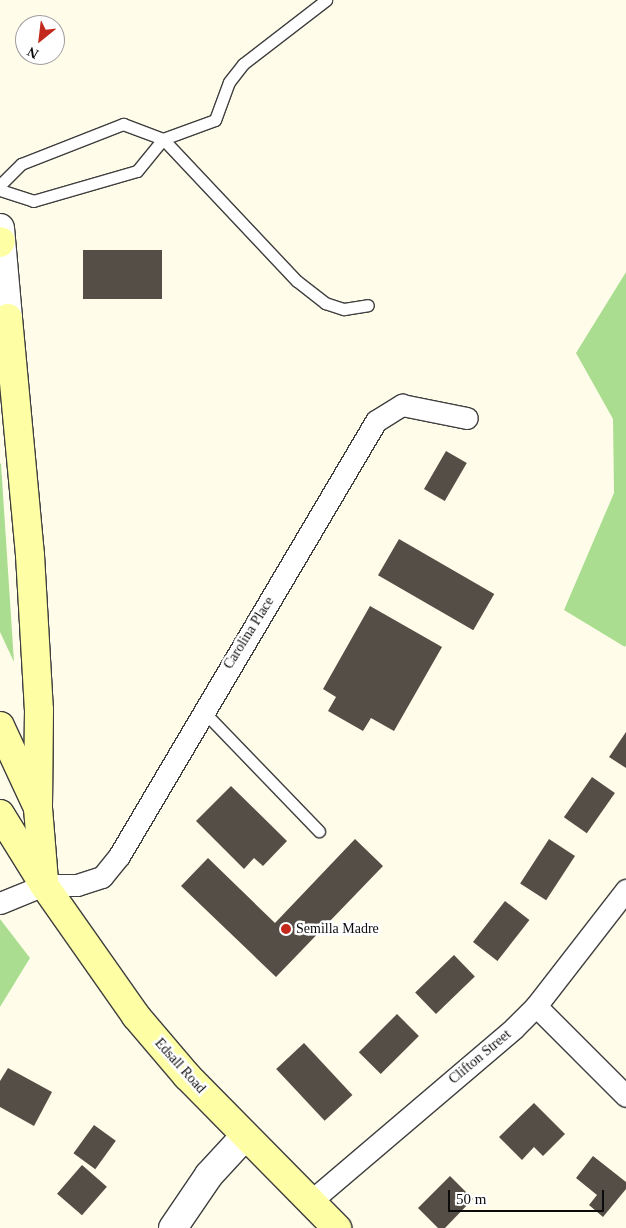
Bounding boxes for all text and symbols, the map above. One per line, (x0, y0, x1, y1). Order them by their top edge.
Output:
north arrow (15, 15, 65, 65)
text: N (25, 44, 41, 62)
street label: Carolina Place (220, 594, 278, 672)
place label: Semilla Madre (296, 921, 379, 937)
marker: Semilla Madre (280, 923, 292, 935)
street label: Clifton Street (446, 1026, 514, 1088)
street label: Edsall Road (151, 1035, 209, 1097)
scale bar (451, 1180, 607, 1212)
text: 50 m (456, 1191, 486, 1207)

